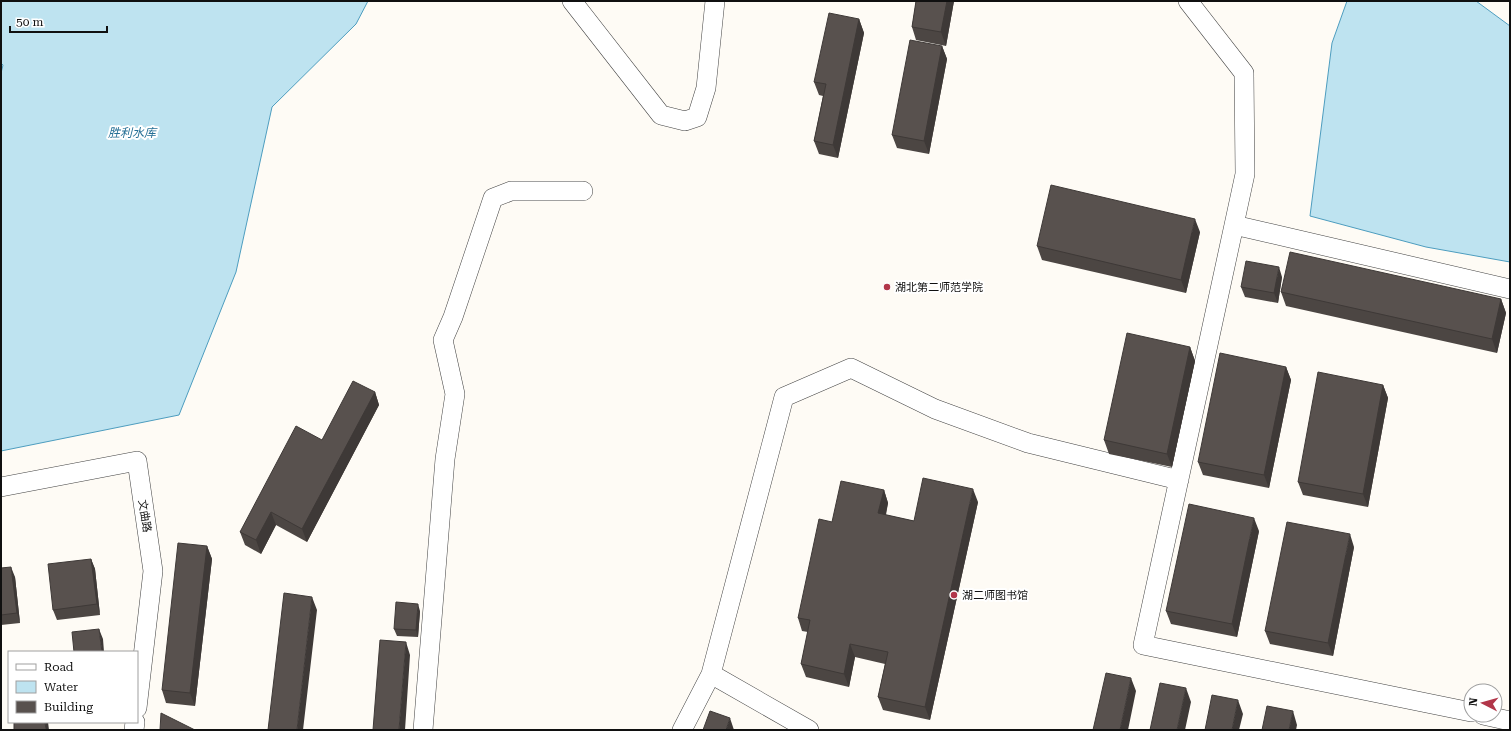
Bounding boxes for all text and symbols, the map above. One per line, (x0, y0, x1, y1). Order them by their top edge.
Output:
scale bar (10, 8, 107, 34)
text: 50 m (16, 15, 43, 29)
water label: 胜利水库 (108, 126, 158, 140)
place label: 湖北第二师范学院 (895, 281, 983, 294)
marker: 湖北第二师范学院 (882, 282, 892, 292)
street label: 文曲路 (136, 499, 154, 533)
place label: 湖二师图书馆 (962, 589, 1028, 602)
marker: 湖二师图书馆 (949, 590, 959, 600)
legend (8, 651, 138, 723)
text: Road (44, 660, 74, 674)
text: Water (44, 680, 78, 694)
north arrow (1463, 683, 1503, 723)
text: N (1467, 697, 1481, 707)
text: Building (44, 700, 93, 714)

